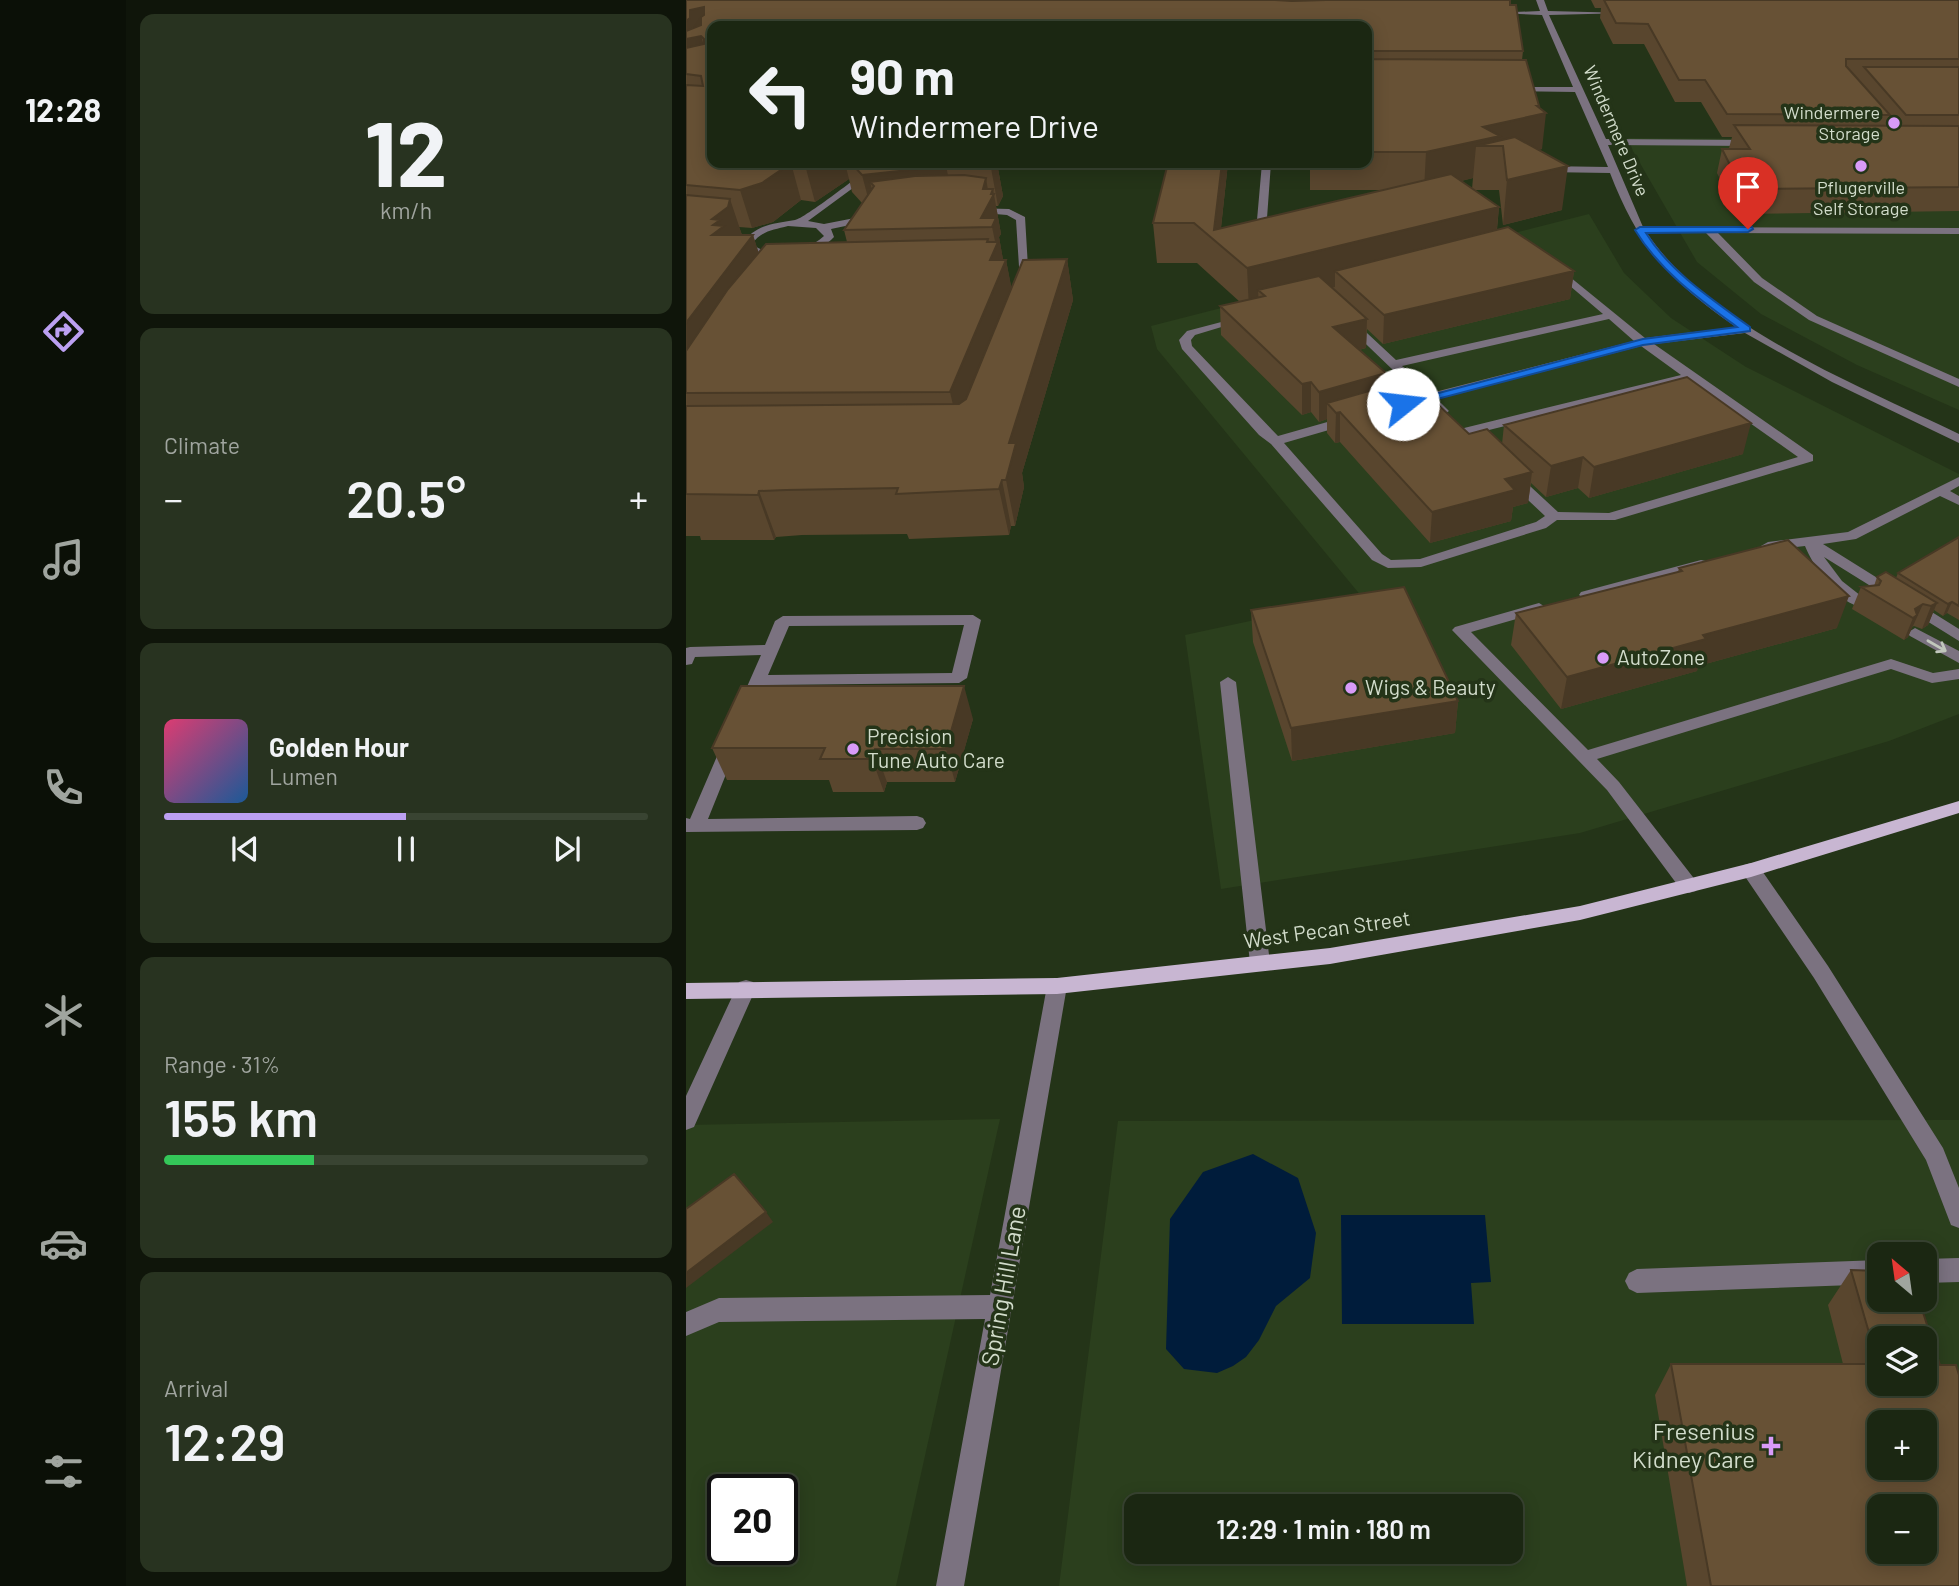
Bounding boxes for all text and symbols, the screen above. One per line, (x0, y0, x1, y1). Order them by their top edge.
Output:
text: 90 m (850, 46, 955, 105)
icon: left (735, 49, 826, 140)
street label: Windermere Drive (1579, 62, 1654, 199)
text: 12:28 (25, 90, 101, 128)
text: 12 (364, 96, 448, 205)
place label: Windermere Storage (1784, 101, 1880, 144)
text: Windermere Drive (850, 106, 1099, 144)
marker: Windermere Storage (1886, 115, 1902, 131)
pin (1718, 157, 1778, 229)
marker: Pflugerville Self Storage (1853, 158, 1869, 174)
icon: arrive (1729, 168, 1767, 206)
place label: Pflugerville Self Storage (1813, 176, 1909, 219)
text: km/h (380, 196, 432, 224)
icon: directions (39, 307, 88, 356)
position arrow (1366, 367, 1440, 441)
text: Climate (164, 431, 240, 459)
text: 20.5° (346, 466, 466, 528)
text: − (164, 475, 183, 521)
text: + (629, 475, 648, 521)
icon: music (39, 535, 88, 584)
one-way arrow (1926, 639, 1946, 653)
place label: AutoZone (1617, 644, 1705, 669)
marker: AutoZone (1595, 650, 1611, 666)
place label: Wigs & Beauty (1365, 674, 1496, 699)
marker: Wigs & Beauty (1343, 680, 1359, 696)
place label: Precision Tune Auto Care (867, 723, 1005, 772)
text: Golden Hour (269, 731, 409, 762)
marker: Precision Tune Auto Care (845, 741, 861, 757)
text: Lumen (269, 762, 338, 790)
icon: phone (39, 763, 88, 812)
icon: previous (226, 830, 264, 868)
icon: pause (387, 830, 425, 868)
icon: next (548, 830, 586, 868)
street label: West Pecan Street (1242, 904, 1412, 953)
icon: climate (39, 991, 88, 1040)
text: Range · 31% (164, 1050, 280, 1078)
text: 155 km (164, 1085, 318, 1147)
street label: Spring Hill Lane (974, 1204, 1031, 1368)
icon: car (39, 1219, 88, 1268)
north arrow (1867, 1242, 1937, 1312)
map controls (1867, 1242, 1937, 1564)
button: layers (1867, 1326, 1937, 1396)
text: Arrival (164, 1374, 228, 1402)
text: 12:29 (164, 1409, 286, 1471)
button: + (1867, 1410, 1937, 1480)
place label: Fresenius Kidney Care (1632, 1416, 1755, 1473)
marker: Fresenius Kidney Care (1761, 1436, 1781, 1456)
icon: filters (39, 1447, 88, 1496)
speed limit sign: 20 (707, 1474, 798, 1565)
button: − (1867, 1494, 1937, 1564)
text: 12:29 · 1 min · 180 m (1216, 1513, 1431, 1544)

